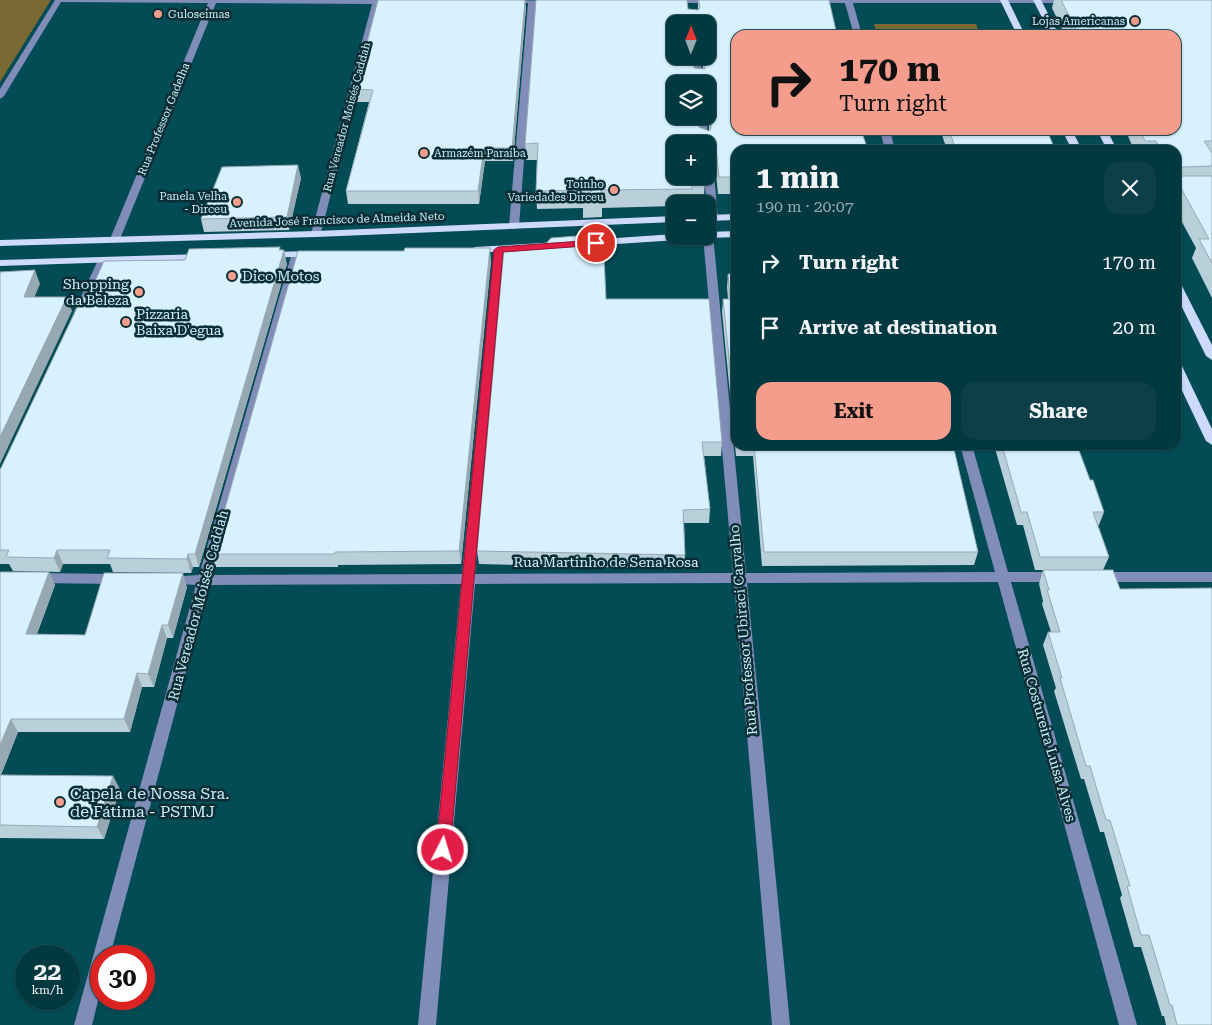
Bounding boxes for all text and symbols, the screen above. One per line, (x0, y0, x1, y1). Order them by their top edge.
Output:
marker: Guloseimas (152, 8, 164, 20)
place label: Guloseimas (168, 8, 230, 21)
north arrow (666, 15, 716, 65)
map controls (666, 15, 716, 245)
place label: Lojas Americanas (1032, 15, 1125, 28)
marker: Lojas Americanas (1129, 15, 1141, 27)
street label: Rua Vereador Moisés Caddah (321, 41, 373, 193)
text: 170 m (839, 49, 940, 90)
icon: right (756, 50, 821, 115)
street label: Rua Professor Gadelha (136, 61, 192, 177)
button: layers (666, 75, 716, 125)
text: Turn right (839, 91, 947, 116)
button: + (666, 135, 716, 185)
marker: Armazém Paraíba (418, 147, 430, 159)
place label: Armazém Paraíba (434, 147, 526, 160)
text: 1 min (756, 160, 839, 195)
button: close (1104, 162, 1156, 214)
place label: Toinho Variedades Dirceu (507, 178, 604, 204)
marker: Toinho Variedades Dirceu (608, 184, 620, 196)
place label: Panela Velha - Dirceu (160, 190, 227, 216)
button: − (666, 195, 716, 245)
marker: Panela Velha - Dirceu (231, 196, 243, 208)
text: 190 m · 20:07 (756, 197, 854, 216)
street label: Avenida José Francisco de Almeida Neto (229, 210, 445, 230)
pin (575, 222, 617, 264)
icon: arrive (582, 229, 610, 257)
icon: right (756, 249, 784, 277)
text: Turn right (799, 251, 899, 274)
text: 170 m (1102, 251, 1156, 274)
place label: Dico Motos (242, 268, 320, 284)
marker: Dico Motos (226, 270, 238, 282)
place label: Shopping da Beleza (63, 276, 129, 308)
marker: Shopping da Beleza (133, 286, 145, 298)
place label: Pizzaria Baixa D'egua (136, 306, 222, 338)
icon: arrive (756, 314, 784, 342)
marker: Pizzaria Baixa D'egua (120, 316, 132, 328)
text: Arrive at destination (799, 316, 997, 339)
text: 20 m (1113, 316, 1156, 339)
button: Exit (756, 382, 951, 440)
button: Share (961, 382, 1156, 440)
street label: Rua Vereador Moisés Caddah (165, 508, 231, 702)
street label: Rua Professor Ubiraci Carvalho (726, 524, 760, 736)
street label: Rua Martinho de Sena Rosa (513, 554, 699, 570)
street label: Rua Costureira Luisa Alves (1015, 647, 1079, 824)
place label: Capela de Nossa Sra. de Fátima - PSTMJ (70, 784, 229, 821)
marker: Capela de Nossa Sra. de Fátima - PSTMJ (54, 796, 66, 808)
position arrow (416, 823, 468, 875)
speed limit sign: 30 (90, 945, 155, 1010)
text: 22 (33, 957, 62, 986)
text: km/h (31, 983, 64, 997)

